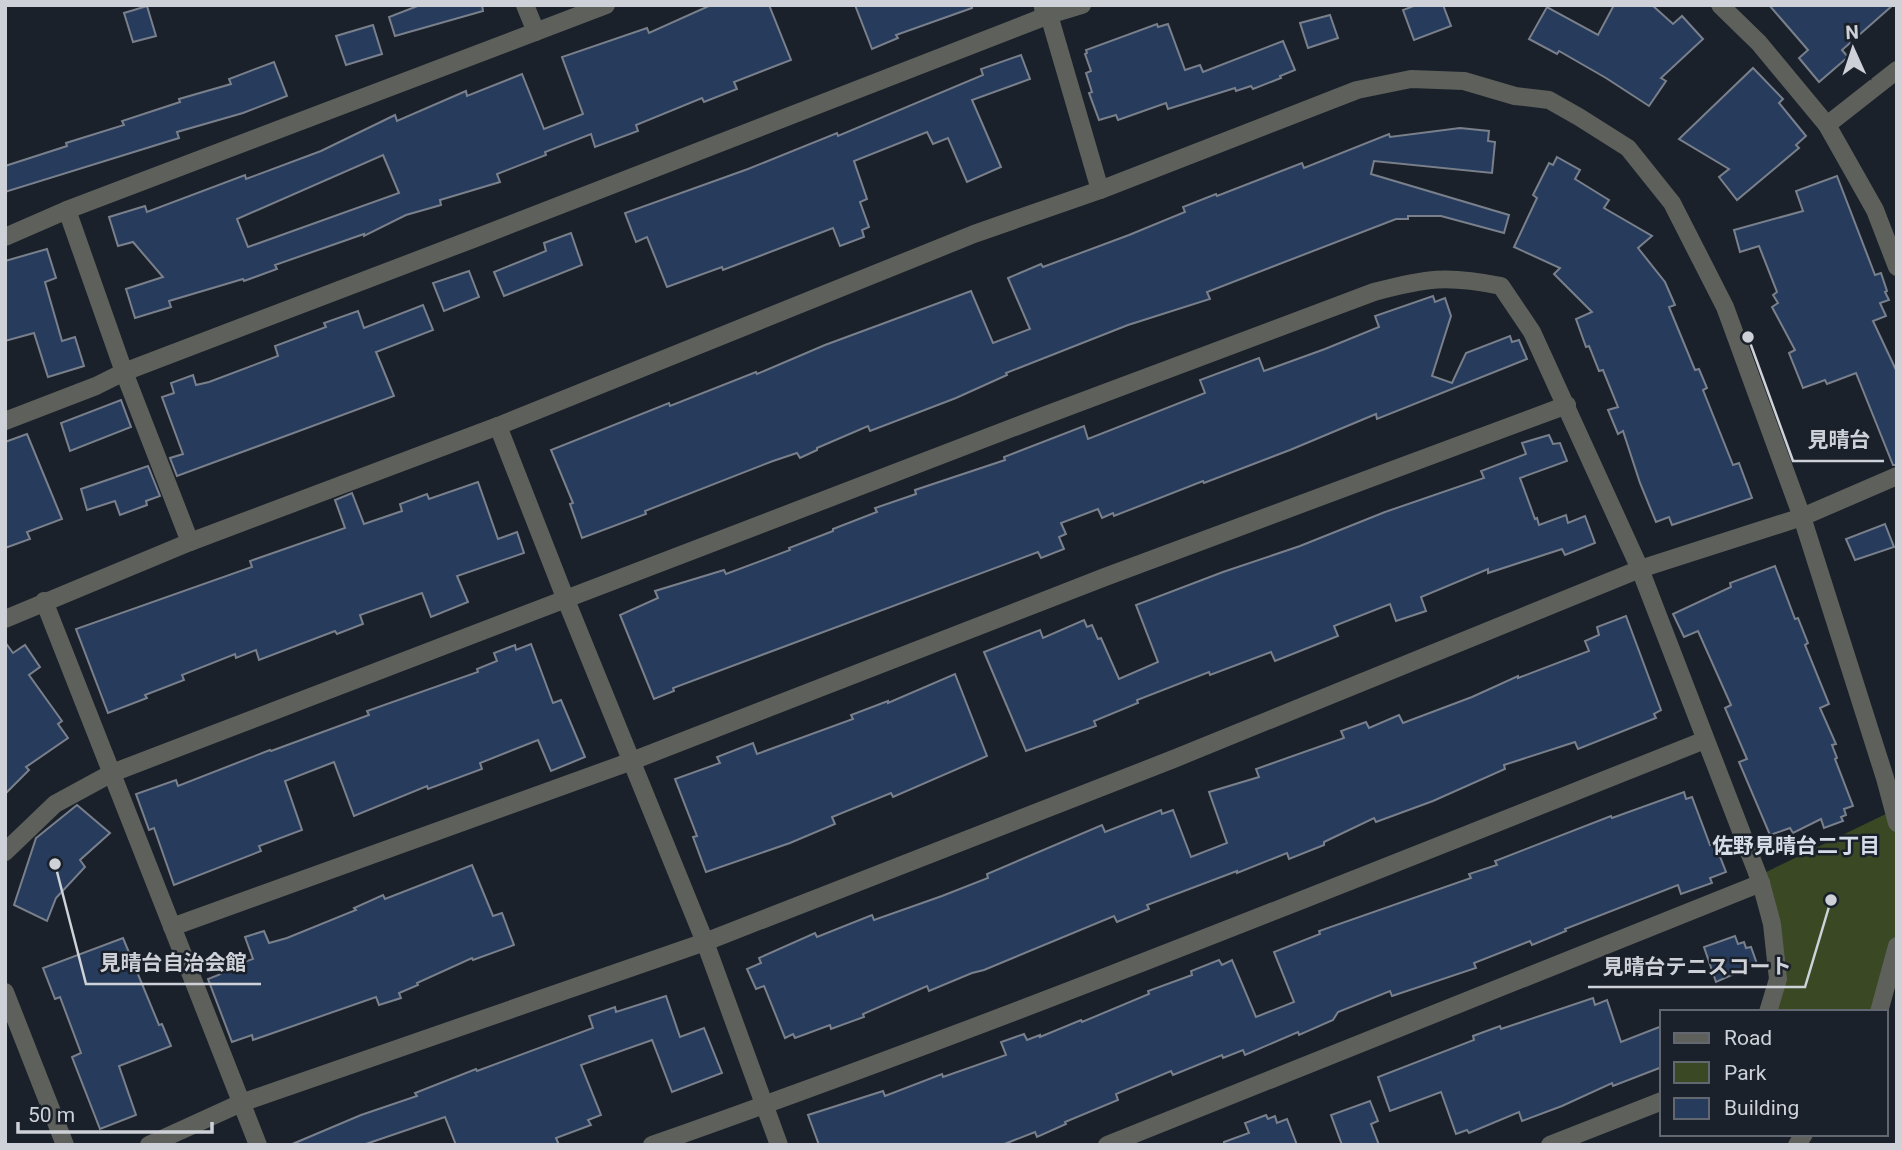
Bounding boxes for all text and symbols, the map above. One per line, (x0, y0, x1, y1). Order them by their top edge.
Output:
north arrow (1818, 14, 1888, 84)
text: N (1845, 21, 1859, 44)
callout: 見晴台 (1793, 419, 1884, 461)
text: 見晴台 (1808, 428, 1871, 452)
district label: 佐野見晴台二丁目 (1712, 834, 1880, 858)
callout: 見晴台自治会館 (86, 942, 261, 984)
callout: 見晴台テニスコート (1588, 945, 1805, 987)
text: 見晴台自治会館 (100, 951, 247, 975)
text: 見晴台テニスコート (1603, 955, 1792, 979)
legend (1660, 1010, 1888, 1136)
text: Road (1724, 1026, 1772, 1050)
text: Park (1724, 1061, 1767, 1085)
scale bar (18, 1090, 212, 1134)
text: Building (1724, 1096, 1799, 1120)
text: 50 m (28, 1103, 75, 1127)

